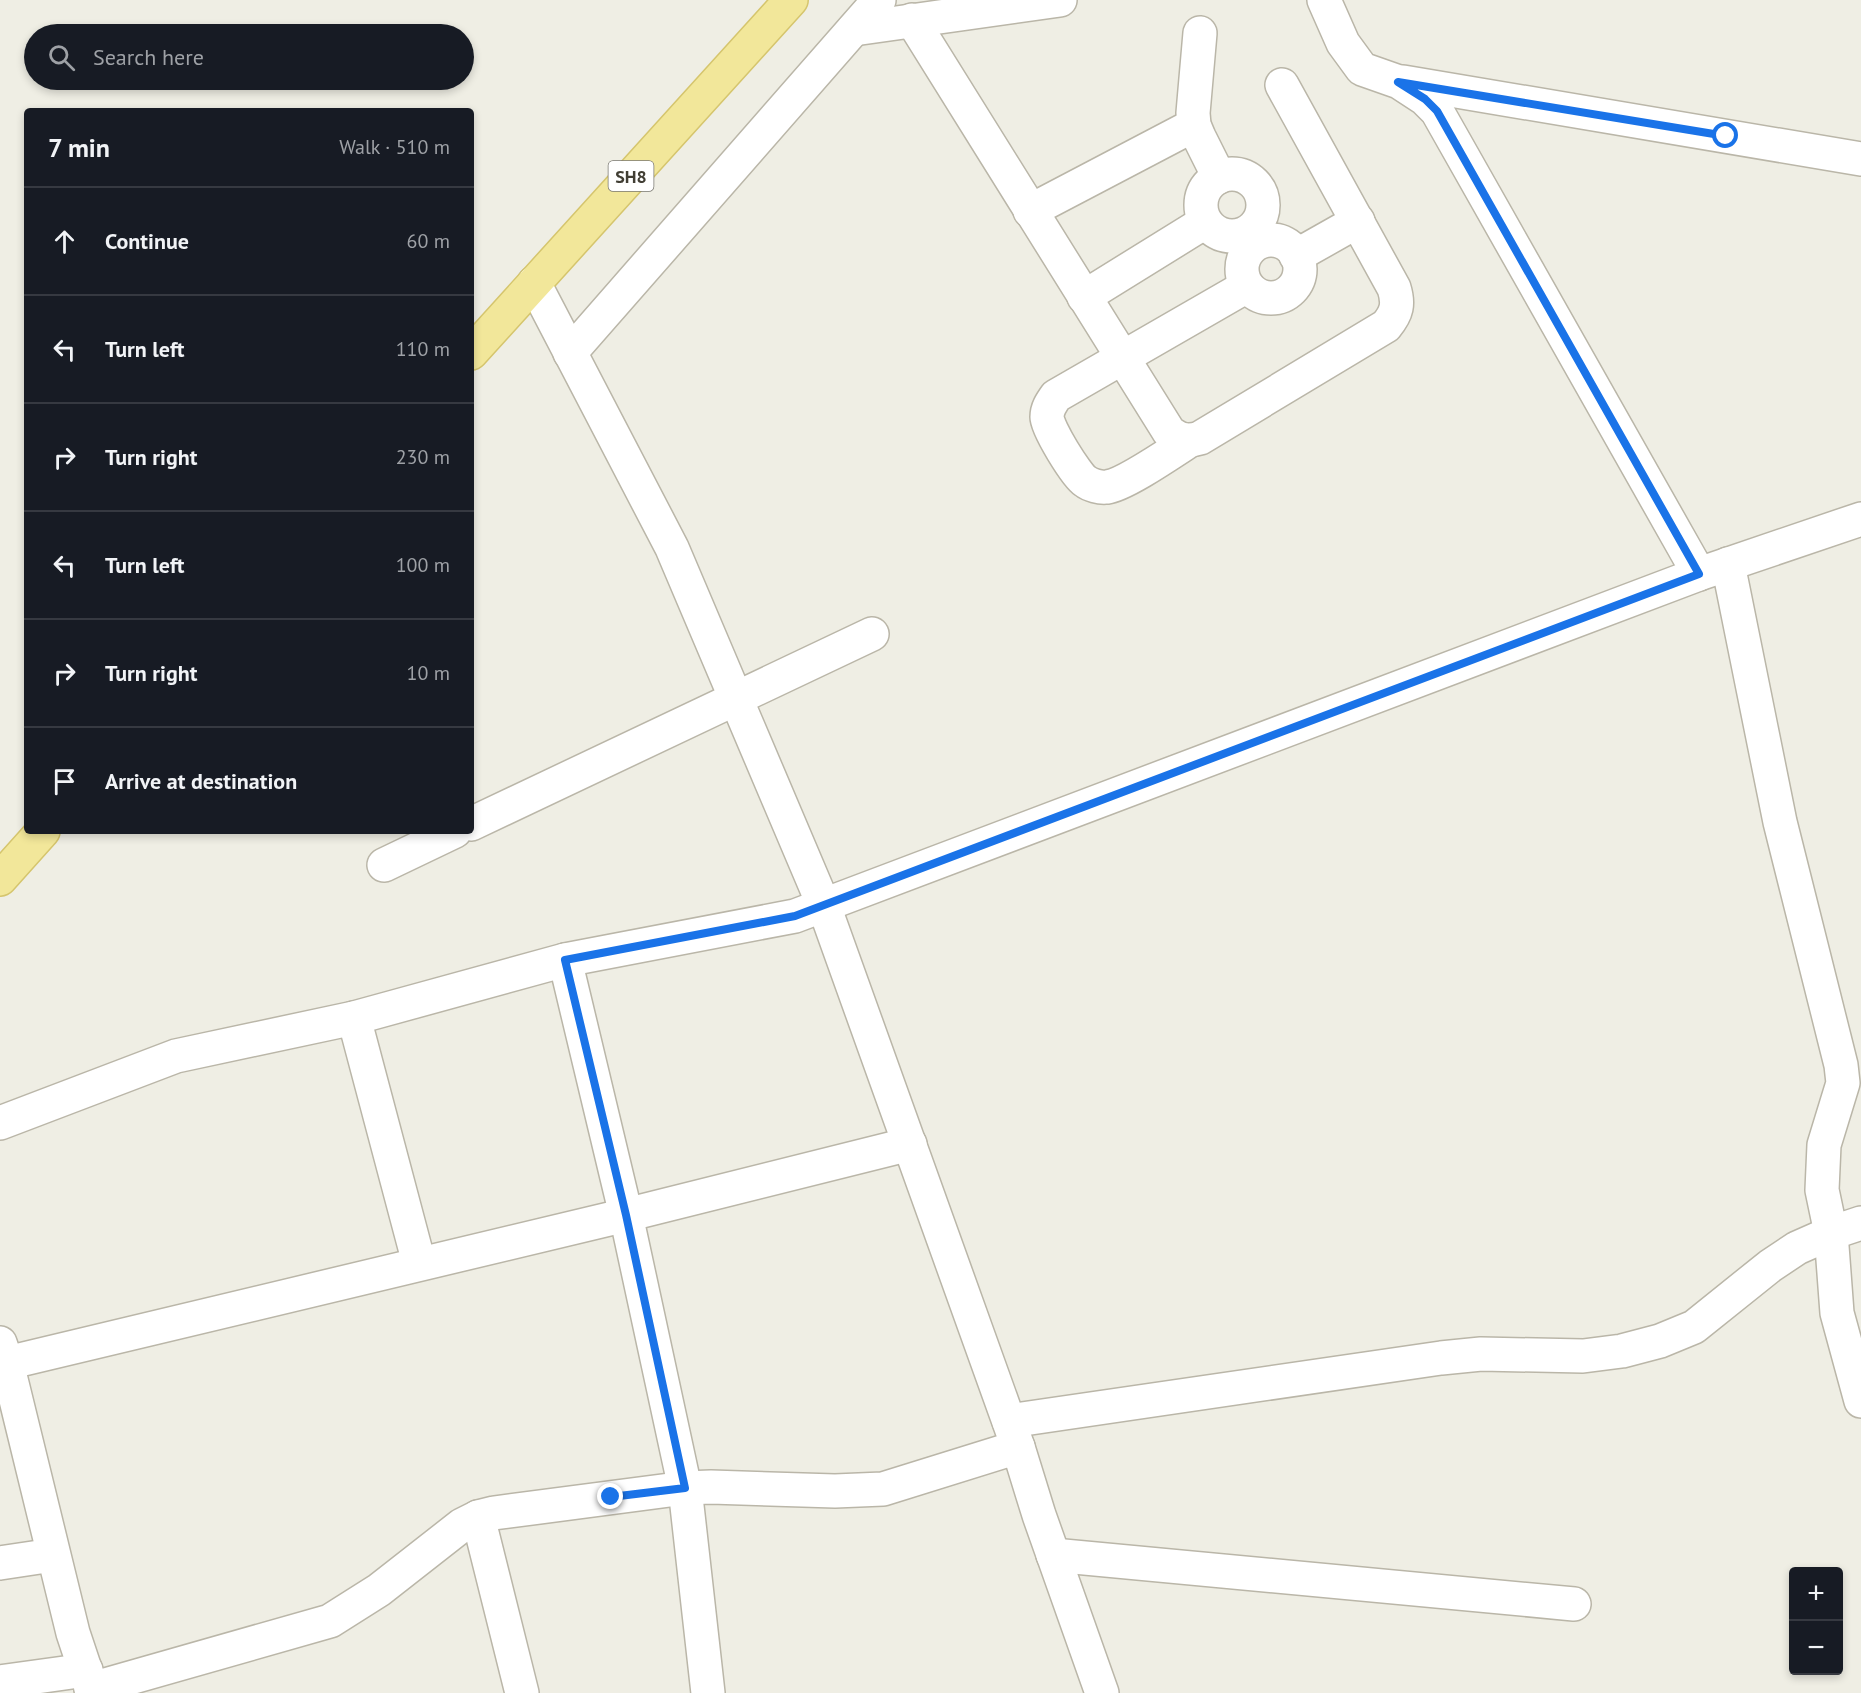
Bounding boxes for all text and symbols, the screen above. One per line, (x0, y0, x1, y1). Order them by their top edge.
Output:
search box (24, 24, 474, 90)
icon: search (45, 41, 78, 74)
text: Search here (93, 43, 204, 71)
route start (1712, 122, 1738, 148)
text: 7 min (48, 131, 110, 164)
text: Walk · 510 m (339, 134, 450, 160)
road number: SH8 (608, 161, 654, 191)
icon: ahead (48, 225, 81, 258)
text: Continue (105, 227, 189, 255)
text: 60 m (407, 228, 450, 254)
icon: left (48, 333, 81, 366)
text: Turn left (105, 335, 185, 363)
text: 110 m (396, 336, 450, 362)
icon: right (48, 441, 81, 474)
text: Turn right (105, 443, 197, 471)
text: 230 m (396, 444, 450, 470)
icon: left (48, 549, 81, 582)
text: Turn left (105, 551, 185, 579)
text: 100 m (396, 552, 450, 578)
icon: right (48, 657, 81, 690)
text: Turn right (105, 659, 197, 687)
text: 10 m (407, 660, 450, 686)
icon: arrive (48, 765, 81, 798)
text: Arrive at destination (105, 767, 297, 795)
route end (597, 1483, 623, 1509)
map controls (1789, 1567, 1843, 1675)
button: + (1789, 1567, 1843, 1621)
button: − (1789, 1621, 1843, 1675)

